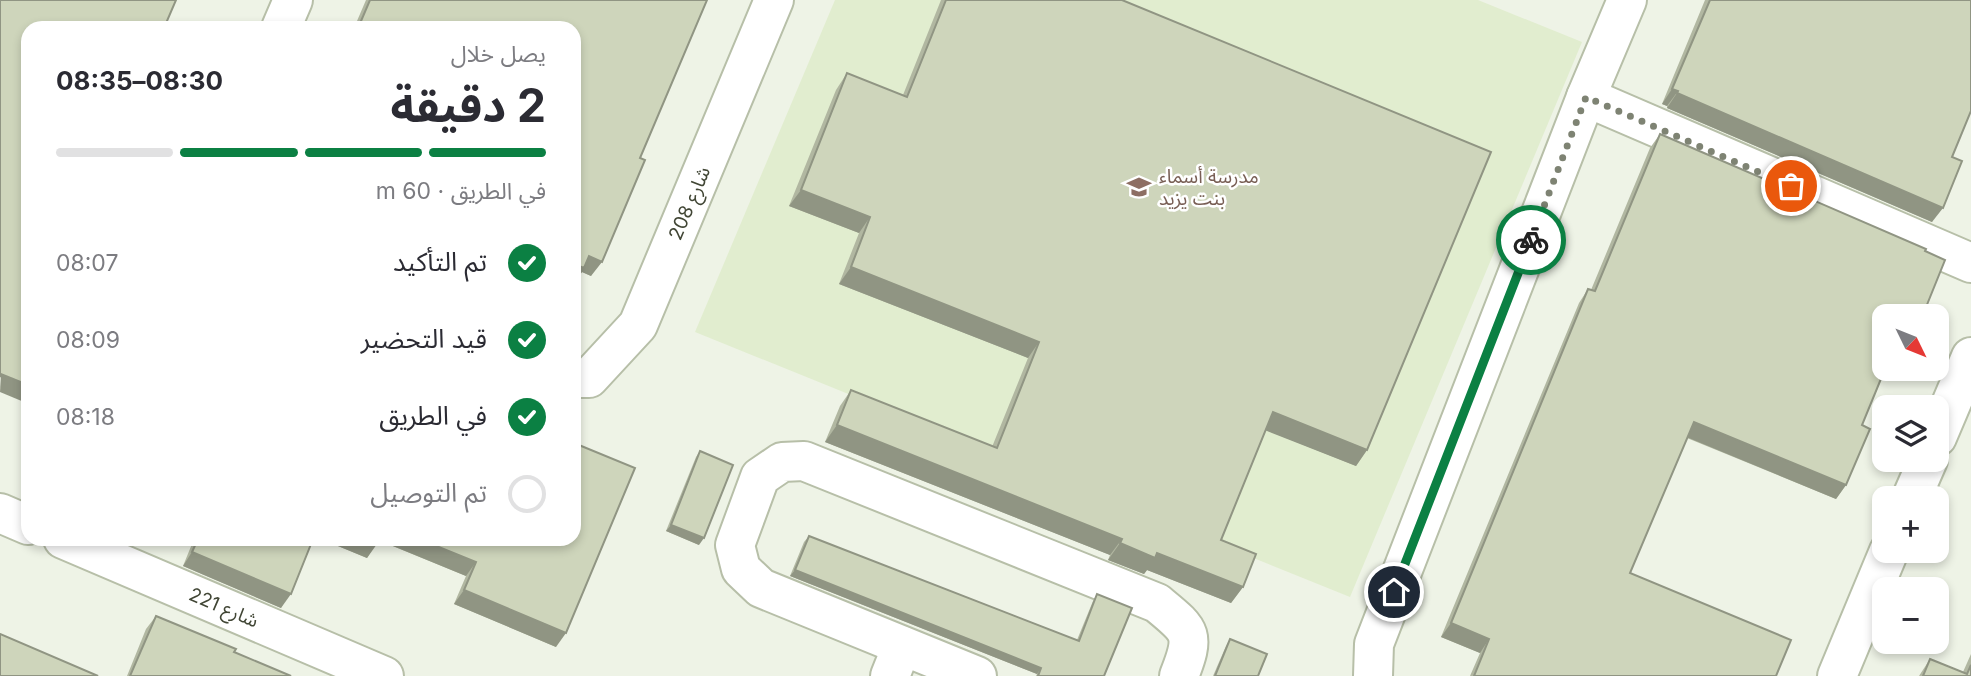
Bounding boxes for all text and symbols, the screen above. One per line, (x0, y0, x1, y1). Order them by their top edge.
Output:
text: يصل خلال (451, 40, 546, 68)
text: 08:30–08:35 (56, 65, 223, 96)
text: 2 دقيقة (390, 77, 546, 133)
pin (1761, 156, 1821, 216)
street label: شارع 208 (664, 163, 717, 244)
place label: مدرسة أسماء بنت يزيد (1159, 165, 1259, 210)
icon: bag (1772, 167, 1810, 205)
school or university icon: مدرسة أسماء بنت يزيد (1125, 173, 1153, 201)
text: في الطريق · 60 m (376, 177, 546, 205)
courier (1496, 205, 1566, 275)
icon: bike (1512, 221, 1550, 259)
icon: check (508, 244, 546, 282)
text: تم التأكيد (393, 246, 487, 277)
text: 08:07 (56, 249, 118, 277)
north arrow (1872, 304, 1950, 382)
map controls (1872, 304, 1949, 654)
icon: check (508, 321, 546, 359)
text: قيد التحضير (361, 323, 487, 354)
text: 08:09 (56, 326, 120, 354)
button: layers (1872, 395, 1949, 472)
icon: check (508, 398, 546, 436)
text: في الطريق (379, 400, 487, 431)
text: 08:18 (56, 403, 115, 431)
text: تم التوصيل (370, 477, 487, 508)
button: + (1872, 486, 1949, 563)
pin (1364, 562, 1424, 622)
icon: home (1375, 573, 1413, 611)
button: − (1872, 577, 1949, 654)
street label: شارع 221 (185, 583, 262, 634)

